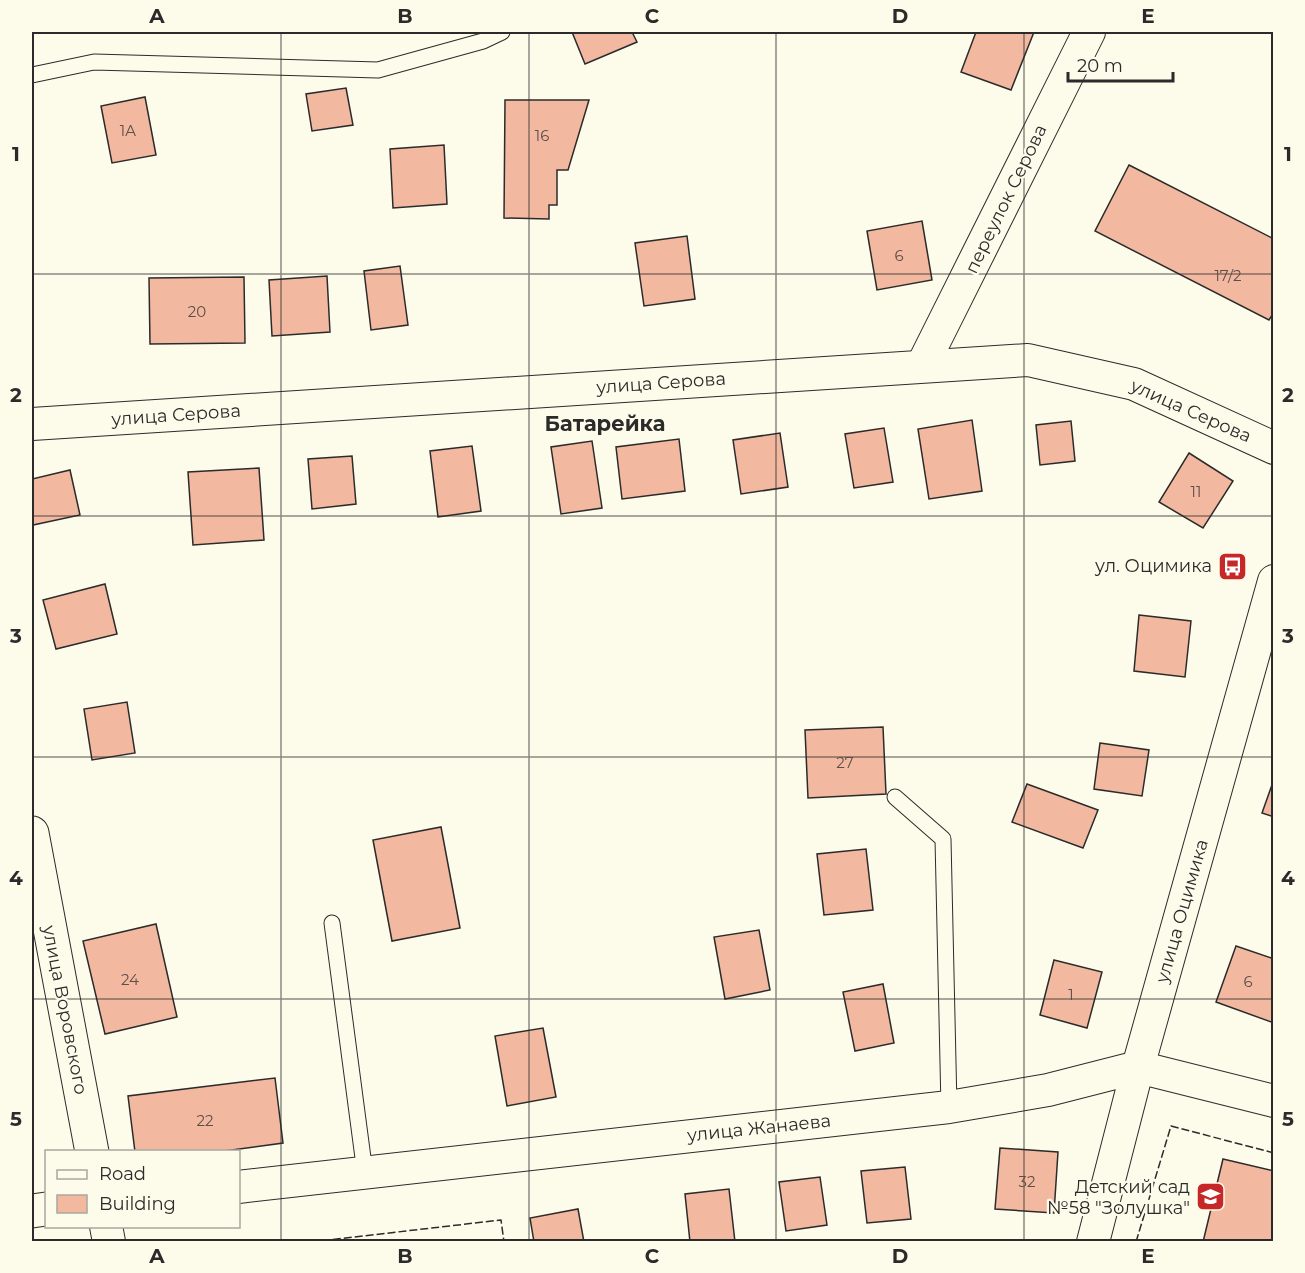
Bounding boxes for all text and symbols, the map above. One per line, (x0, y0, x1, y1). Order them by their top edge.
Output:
text: A (148, 4, 165, 28)
text: B (397, 4, 413, 28)
text: C (645, 4, 660, 28)
text: D (892, 4, 908, 28)
text: E (1141, 4, 1155, 28)
scale bar (1068, 45, 1173, 83)
text: 20 m (1077, 55, 1123, 77)
house number: 1А (120, 121, 136, 140)
street label: переулок Серова (960, 121, 1052, 277)
house number: 16 (535, 126, 549, 145)
text: 1 (12, 142, 20, 166)
text: 1 (1284, 142, 1292, 166)
house number: 6 (894, 246, 904, 265)
house number: 17/2 (1214, 266, 1242, 285)
house number: 20 (188, 302, 206, 321)
street label: улица Серова (595, 368, 726, 399)
street label: улица Серова (1126, 374, 1255, 447)
text: 2 (10, 383, 22, 407)
text: 2 (1282, 383, 1294, 407)
street label: улица Серова (110, 400, 241, 431)
district label: Батарейка (544, 411, 666, 436)
house number: 11 (1191, 482, 1201, 501)
bus stop icon: ул. Оцимика (1217, 550, 1249, 582)
place label: ул. Оцимика (1094, 555, 1212, 577)
text: 3 (9, 624, 22, 648)
text: 3 (1281, 624, 1294, 648)
house number: 27 (836, 753, 854, 772)
street label: улица Оцимика (1151, 837, 1213, 986)
text: 4 (9, 866, 23, 890)
text: 4 (1281, 866, 1295, 890)
street label: улица Воровского (38, 923, 92, 1096)
house number: 24 (121, 970, 139, 989)
house number: 6 (1243, 972, 1253, 991)
house number: 1 (1068, 985, 1074, 1004)
text: 5 (10, 1107, 22, 1131)
text: 5 (1282, 1107, 1294, 1131)
street label: улица Жанаева (685, 1110, 832, 1147)
house number: 22 (196, 1111, 214, 1130)
legend (45, 1150, 240, 1228)
text: Road (99, 1163, 146, 1185)
house number: 32 (1019, 1172, 1035, 1191)
place label: Детский сад №58 "Золушка" (1047, 1176, 1190, 1219)
school or university icon: Детский сад №58 "Золушка" (1195, 1181, 1227, 1213)
text: Building (99, 1193, 176, 1215)
text: A (148, 1244, 165, 1268)
text: B (397, 1244, 413, 1268)
text: C (645, 1244, 660, 1268)
text: D (892, 1244, 908, 1268)
text: E (1141, 1244, 1155, 1268)

